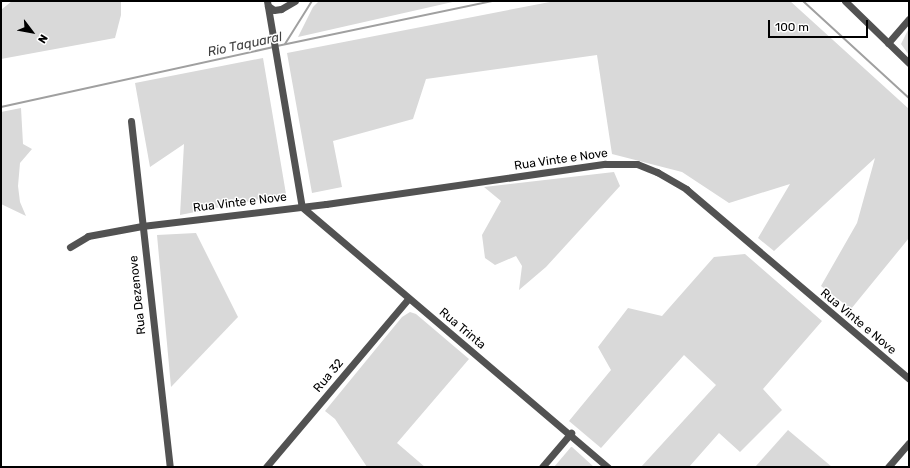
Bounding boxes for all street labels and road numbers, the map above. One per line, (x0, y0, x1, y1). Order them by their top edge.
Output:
street label: Rua Vinte e Nove (513, 146, 609, 174)
street label: Rua Vinte e Nove (192, 190, 288, 216)
street label: Rua Dezenove (127, 255, 149, 335)
street label: Rua Vinte e Nove (817, 286, 899, 358)
street label: Rua Trinta (436, 305, 488, 353)
street label: Rua 32 (311, 356, 347, 396)

